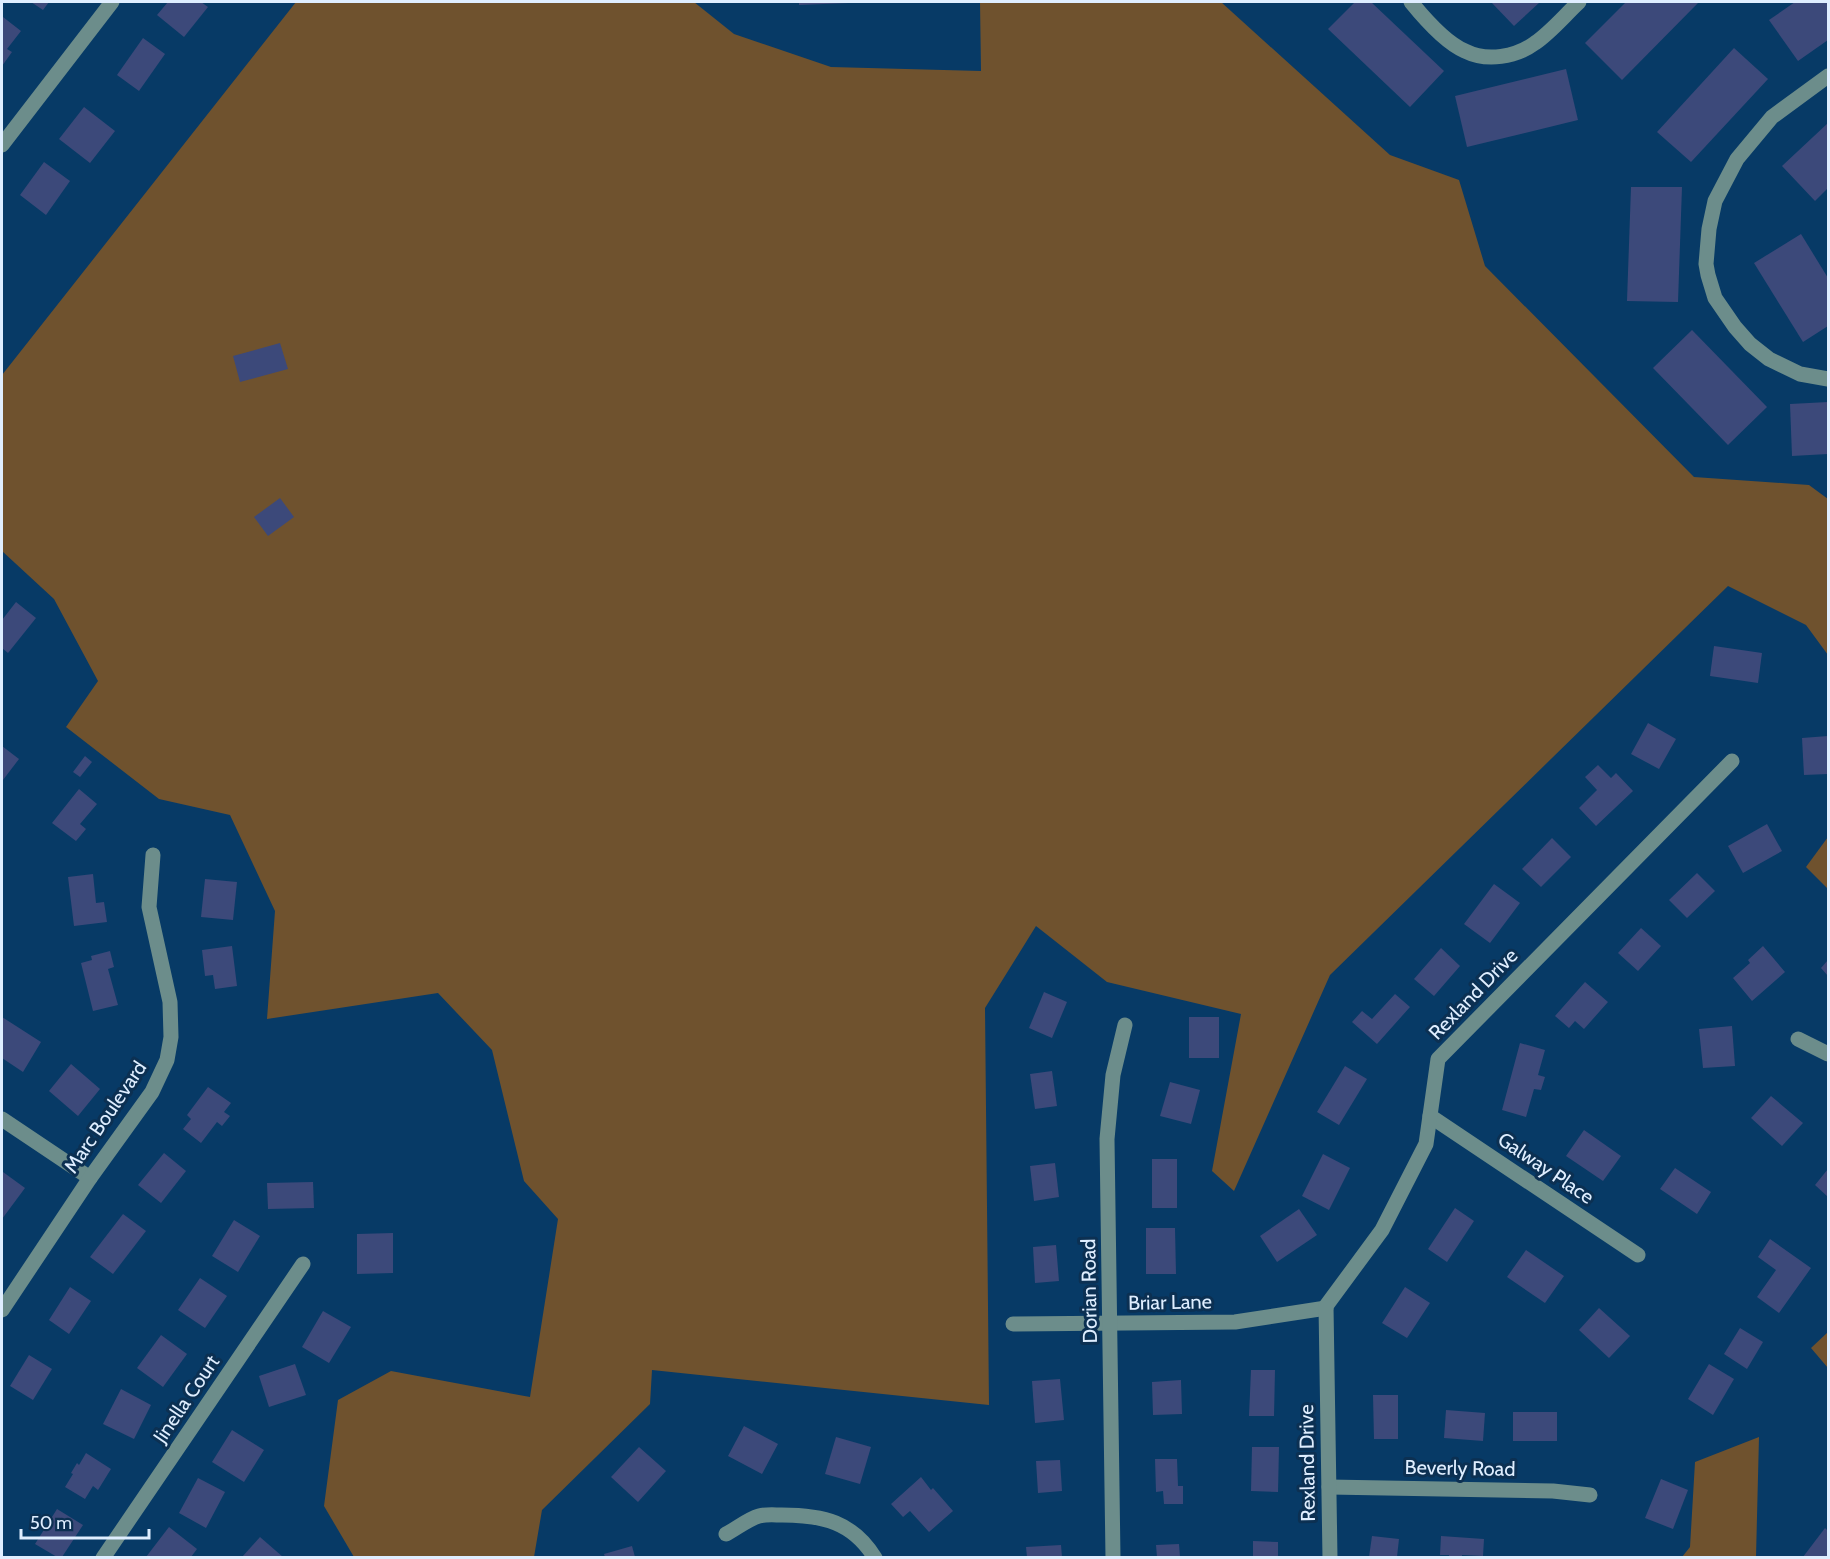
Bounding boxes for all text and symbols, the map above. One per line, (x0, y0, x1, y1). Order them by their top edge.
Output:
street label: Rexland Drive (1424, 943, 1522, 1045)
street label: Marc Boulevard (59, 1056, 151, 1178)
street label: Galway Place (1493, 1127, 1599, 1209)
street label: Dorian Road (1076, 1238, 1102, 1344)
street label: Briar Lane (1128, 1289, 1212, 1315)
street label: Jinella Court (147, 1350, 224, 1448)
street label: Rexland Drive (1294, 1404, 1320, 1522)
street label: Beverly Road (1404, 1455, 1516, 1481)
scale bar (21, 1502, 148, 1540)
text: 50 m (30, 1512, 72, 1534)

